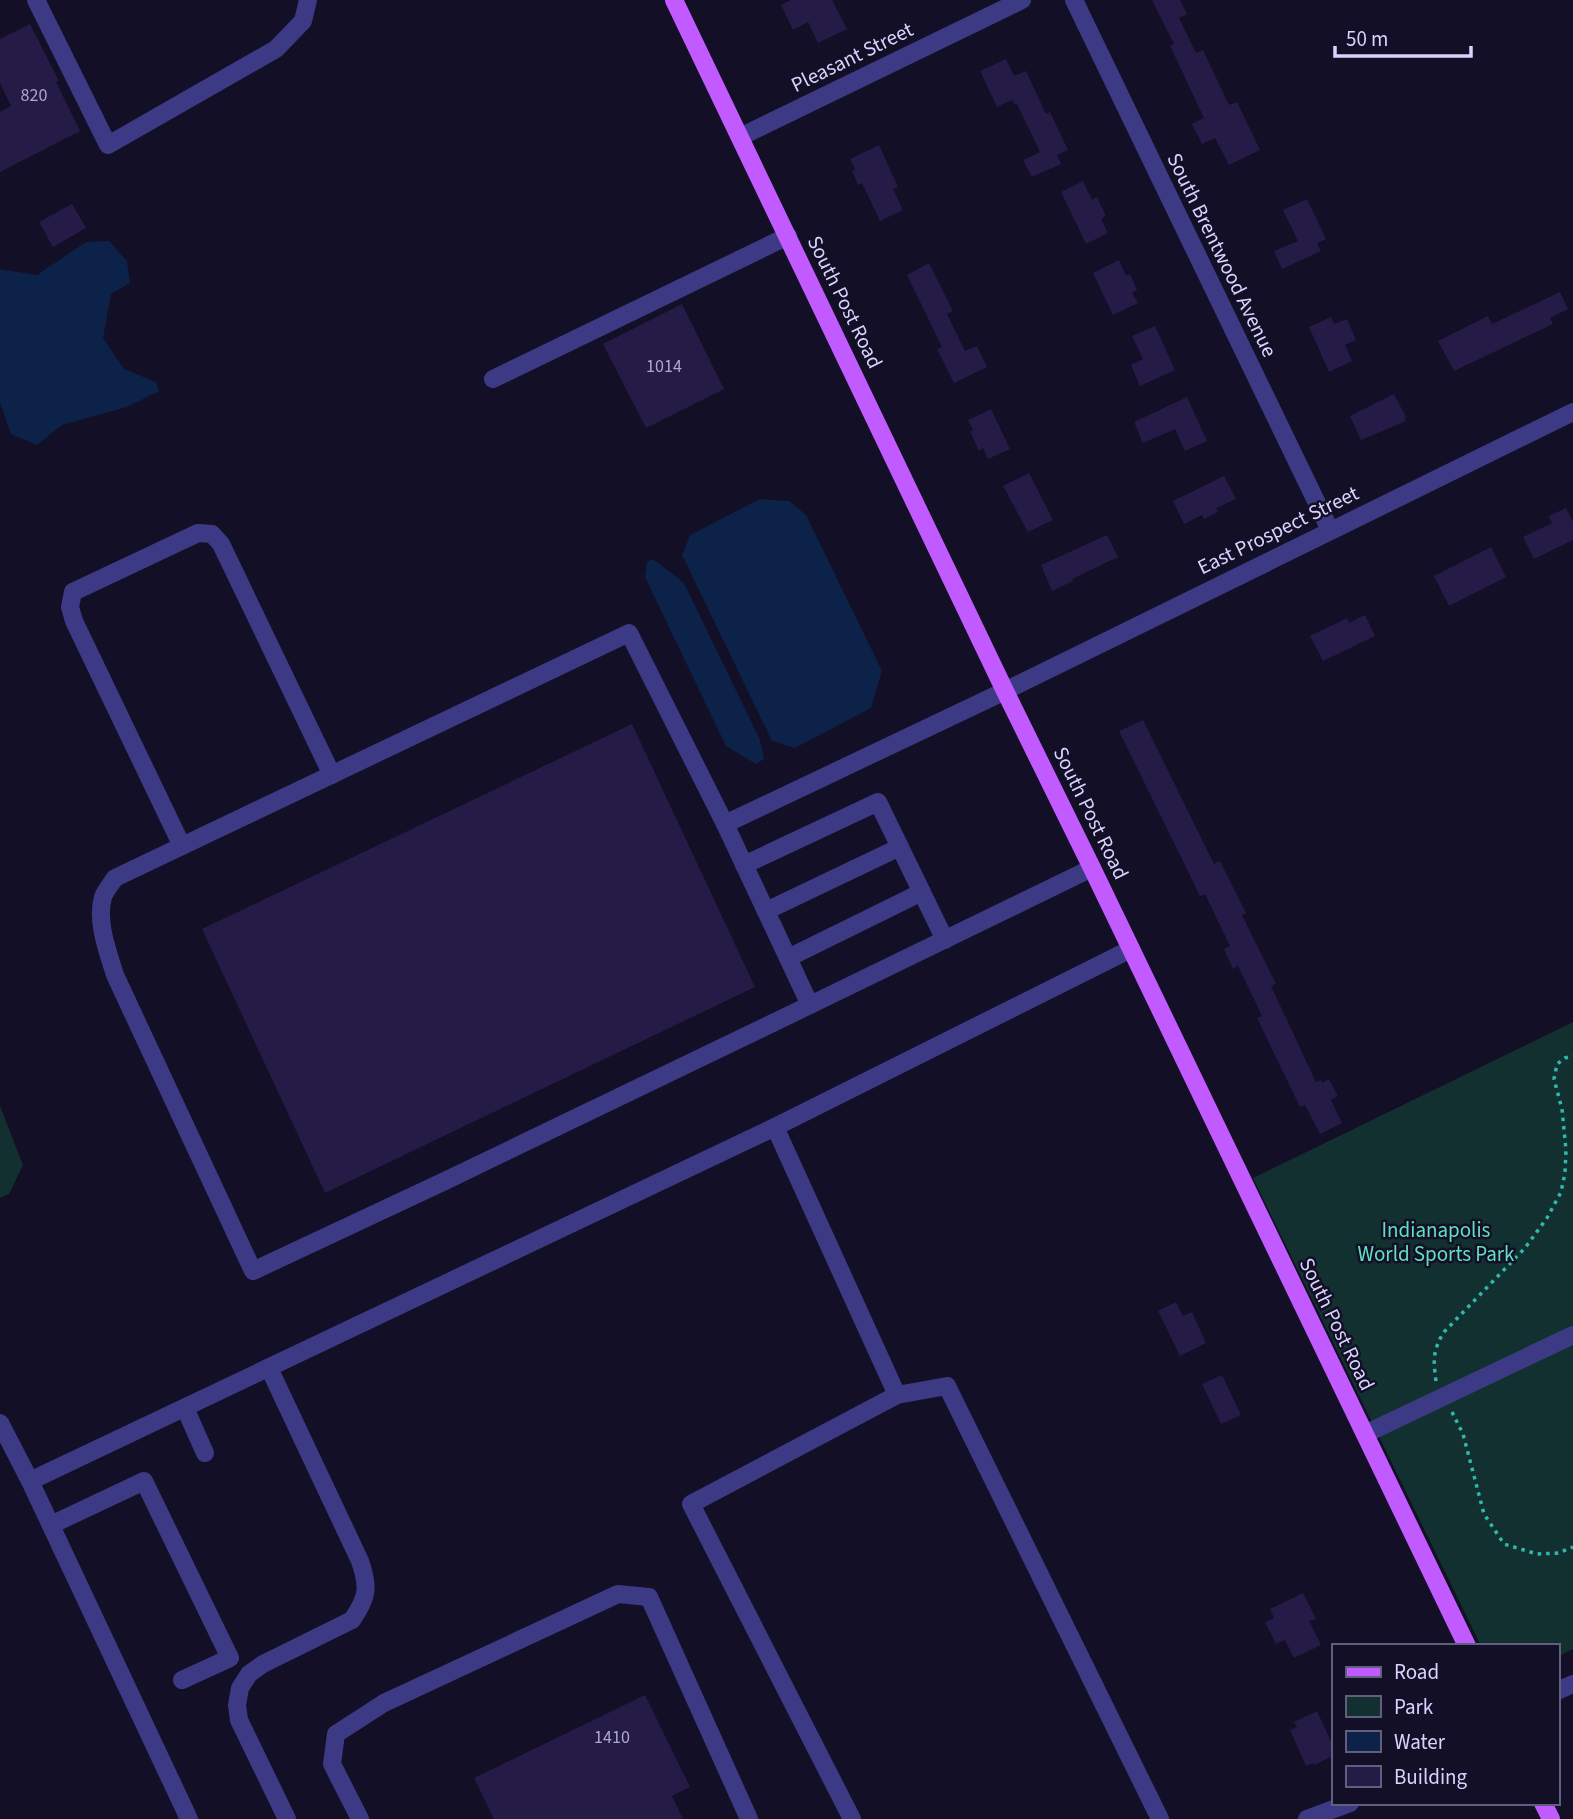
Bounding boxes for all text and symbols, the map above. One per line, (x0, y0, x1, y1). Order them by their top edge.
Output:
street label: Pleasant Street (786, 14, 918, 100)
scale bar (1335, 14, 1472, 58)
text: 50 m (1346, 24, 1388, 54)
house number: 820 (21, 83, 47, 108)
street label: South Brentwood Avenue (1160, 148, 1284, 362)
street label: South Post Road (800, 231, 890, 373)
house number: 1014 (646, 354, 682, 379)
street label: East Prospect Street (1192, 478, 1364, 582)
street label: South Post Road (1046, 742, 1136, 884)
park label: Indianapolis World Sports Park (1357, 1215, 1515, 1269)
street label: South Post Road (1292, 1253, 1382, 1395)
legend (1332, 1644, 1559, 1805)
text: Road (1394, 1657, 1439, 1687)
text: Park (1394, 1692, 1434, 1722)
house number: 1410 (594, 1725, 630, 1750)
text: Water (1394, 1727, 1446, 1757)
text: Building (1394, 1762, 1468, 1792)

